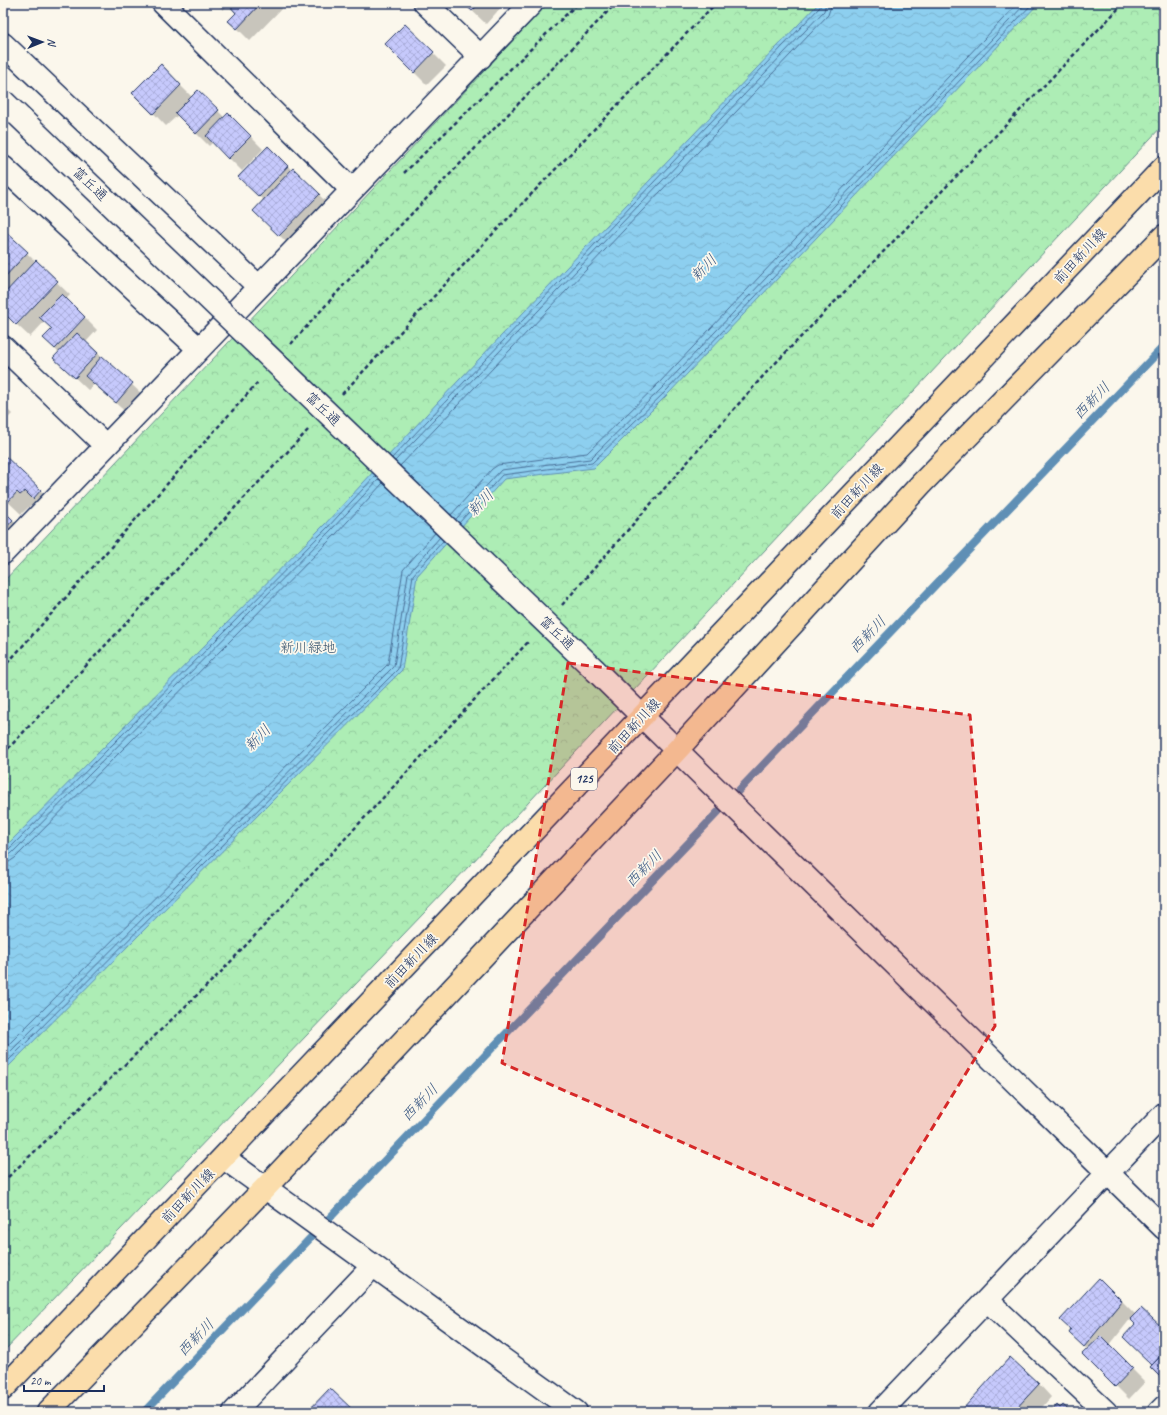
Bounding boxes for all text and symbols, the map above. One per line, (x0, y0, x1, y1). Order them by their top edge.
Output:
north arrow (22, 22, 62, 62)
text: N (45, 38, 59, 48)
street label: 富丘通 (69, 163, 111, 205)
street label: 前田新川線 (1050, 225, 1110, 287)
water label: 新川 (687, 251, 721, 285)
water label: 西新川 (1070, 378, 1114, 424)
street label: 富丘通 (302, 388, 344, 430)
street label: 前田新川線 (827, 460, 887, 522)
water label: 新川 (464, 486, 498, 520)
street label: 富丘通 (536, 612, 578, 654)
water label: 西新川 (846, 612, 890, 658)
park label: 新川緑地 (280, 639, 336, 656)
street label: 前田新川線 (604, 695, 664, 757)
water label: 新川 (241, 721, 275, 755)
road number: 125 (571, 768, 597, 790)
water label: 西新川 (622, 846, 666, 892)
street label: 前田新川線 (381, 930, 441, 992)
water label: 西新川 (398, 1080, 442, 1126)
street label: 前田新川線 (158, 1165, 218, 1227)
water label: 西新川 (174, 1315, 218, 1361)
scale bar (24, 1367, 104, 1393)
text: 20 m (30, 1373, 52, 1389)

